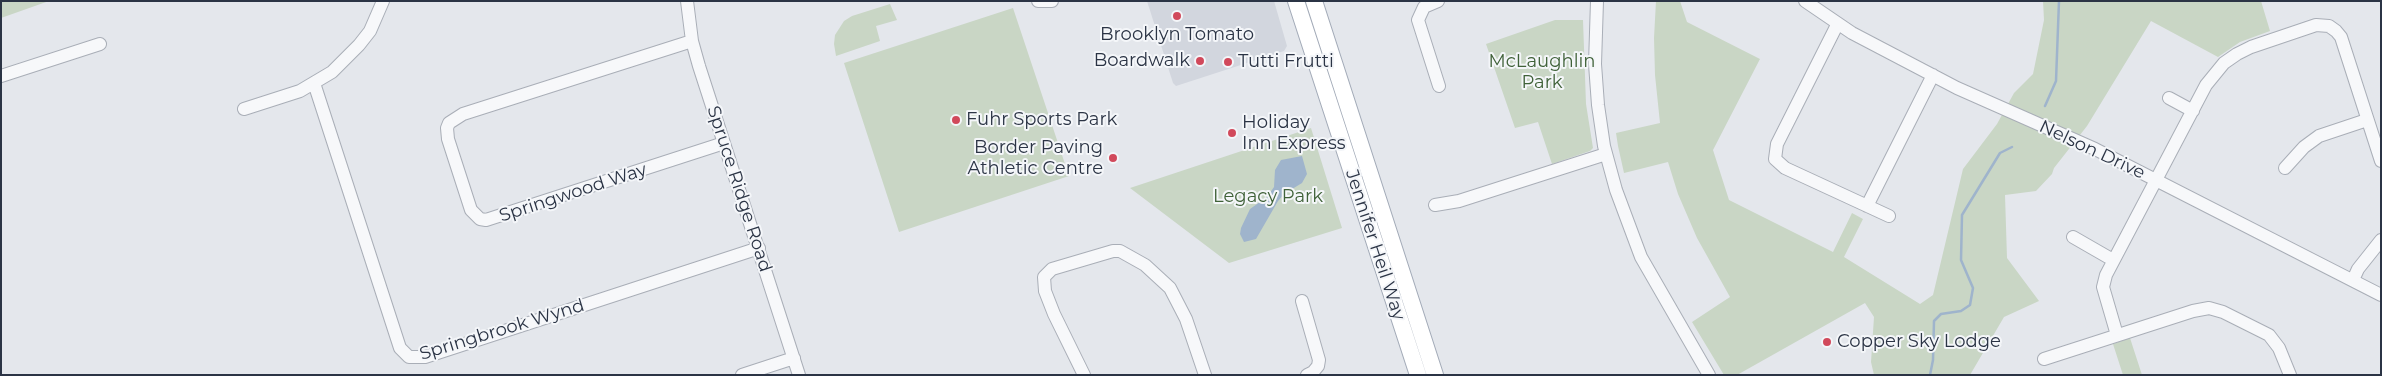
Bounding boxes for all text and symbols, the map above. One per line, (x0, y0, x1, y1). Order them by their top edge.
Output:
marker: Brooklyn Tomato (1171, 10, 1183, 22)
place label: Brooklyn Tomato (1100, 24, 1254, 46)
place label: Boardwalk (1094, 50, 1190, 72)
place label: Tutti Frutti (1238, 51, 1334, 73)
park label: McLaughlin Park (1489, 51, 1595, 94)
marker: Boardwalk (1194, 55, 1206, 67)
marker: Tutti Frutti (1222, 56, 1234, 68)
street label: Spruce Ridge Road (702, 103, 776, 275)
place label: Fuhr Sports Park (966, 109, 1117, 131)
place label: Holiday Inn Express (1242, 112, 1346, 154)
marker: Fuhr Sports Park (950, 114, 962, 126)
street label: Nelson Drive (2036, 116, 2148, 184)
marker: Holiday Inn Express (1226, 127, 1238, 139)
place label: Border Paving Athletic Centre (967, 137, 1103, 180)
marker: Border Paving Athletic Centre (1107, 152, 1119, 164)
street label: Springwood Way (497, 159, 649, 227)
street label: Jennifer Heil Way (1341, 167, 1409, 323)
park label: Legacy Park (1213, 186, 1323, 208)
street label: Springbrook Wynd (417, 295, 587, 365)
place label: Copper Sky Lodge (1837, 331, 2001, 353)
marker: Copper Sky Lodge (1821, 336, 1833, 348)

